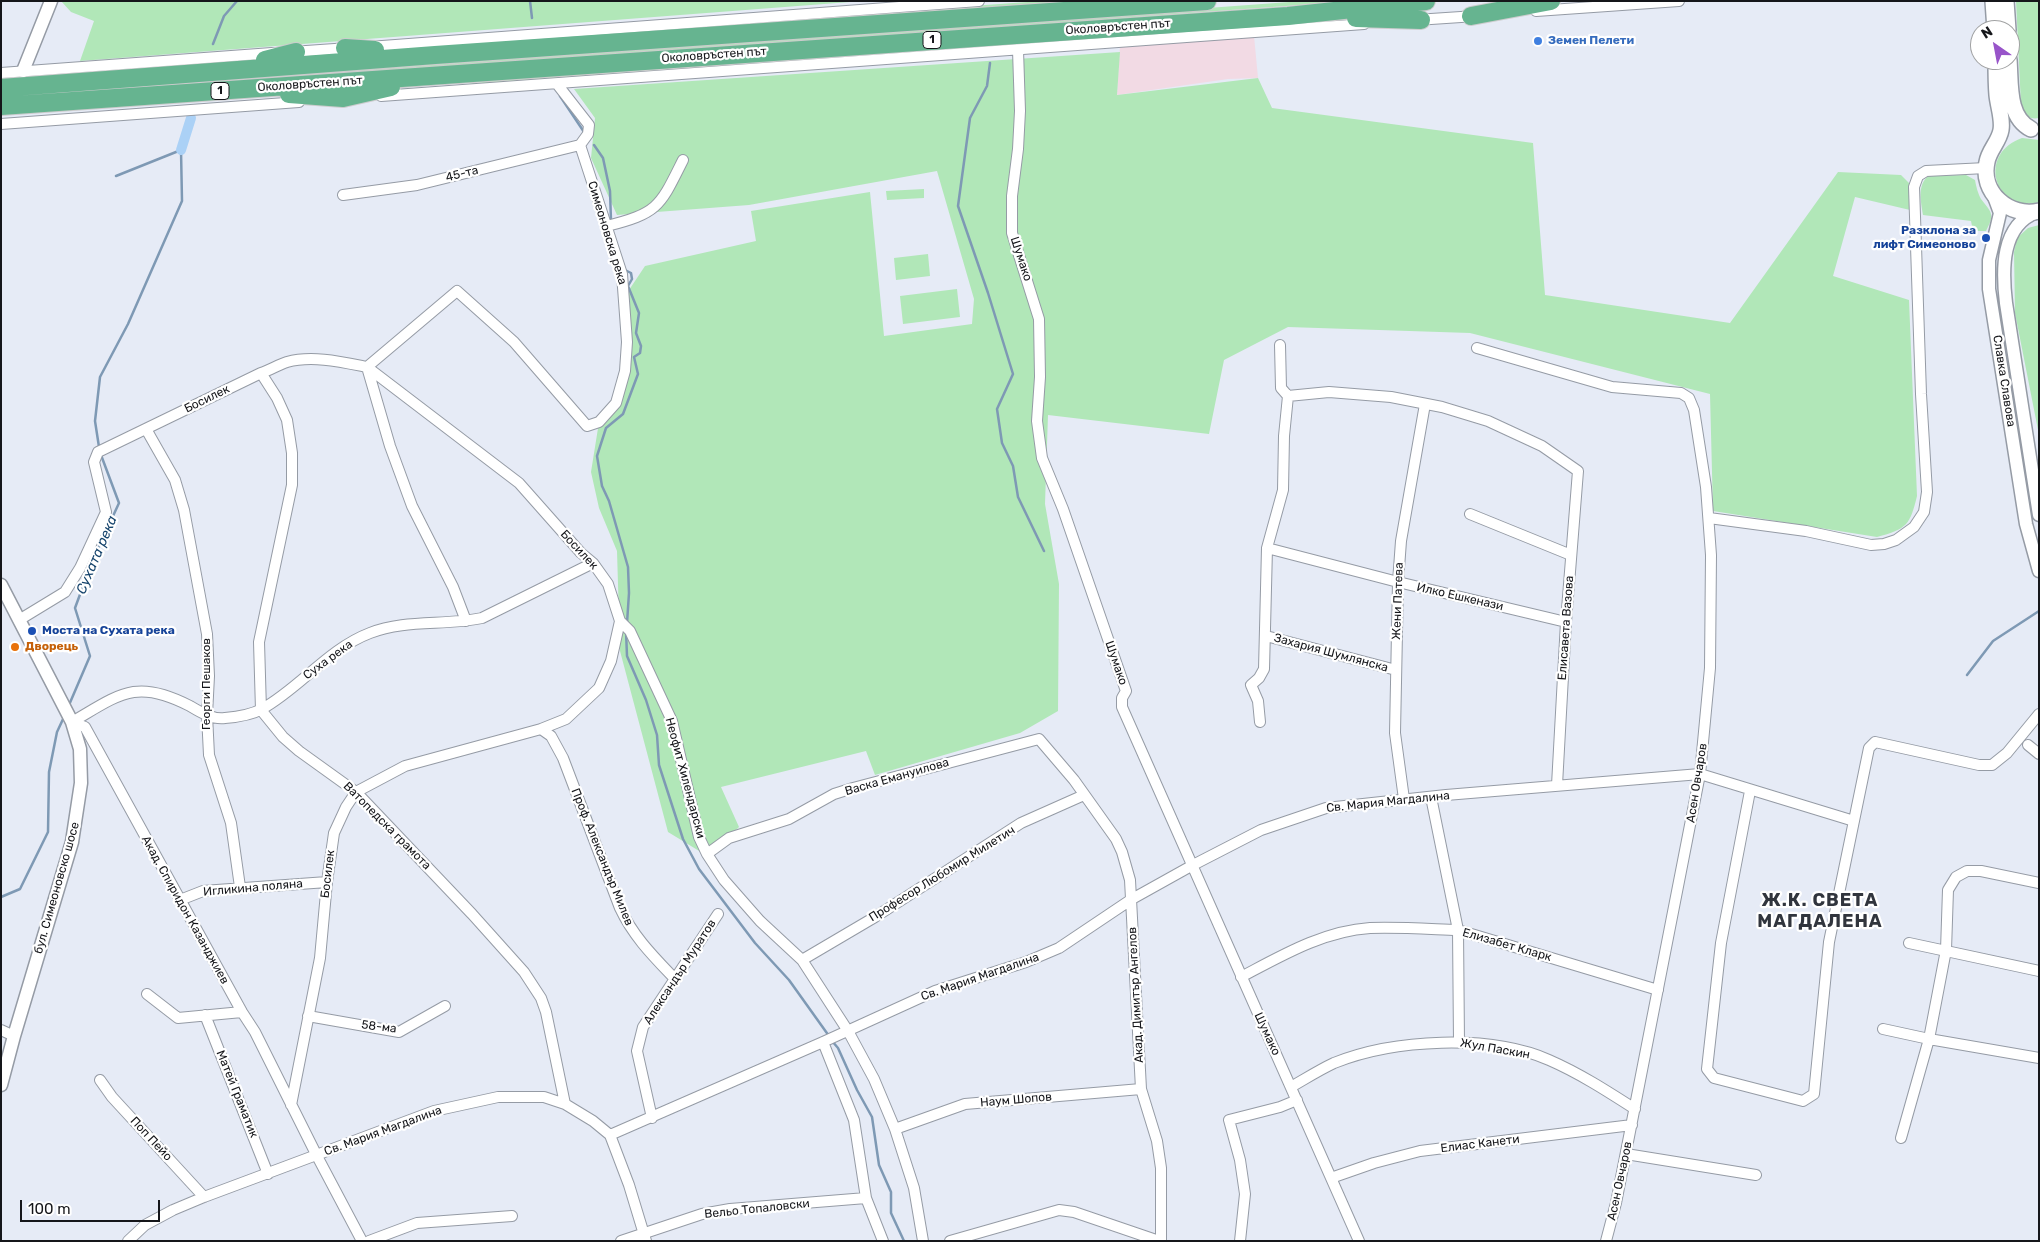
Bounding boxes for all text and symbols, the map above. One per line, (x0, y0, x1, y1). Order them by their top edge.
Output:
street label: Околовръстен път (1065, 16, 1171, 38)
north arrow (1970, 20, 2020, 70)
text: N (1978, 23, 1996, 43)
road number: 1 (923, 32, 941, 48)
place label: Земен Пелети (1548, 34, 1634, 48)
marker: Земен Пелети (1532, 35, 1544, 47)
street label: Околовръстен път (661, 44, 767, 66)
street label: Околовръстен път (257, 73, 363, 95)
road number: 1 (211, 82, 229, 100)
street label: 45-та (444, 163, 480, 185)
street label: Симеоновска река (584, 179, 630, 287)
place label: Разклона за лифт Симеоново (1873, 224, 1976, 252)
marker: Разклона за лифт Симеоново (1980, 232, 1992, 244)
street label: Шумако (1007, 235, 1035, 283)
street label: Славка Славова (1990, 334, 2018, 428)
street label: Босилек (182, 382, 232, 416)
water label: Сухата река (73, 513, 121, 597)
street label: Босилек (557, 527, 601, 573)
street label: Жени Патева (1389, 562, 1407, 640)
street label: Елисавета Вазова (1555, 575, 1577, 681)
street label: Илко Ешкенази (1415, 580, 1505, 614)
place label: Моста на Сухата река (42, 624, 175, 638)
marker: Моста на Сухата река (26, 625, 38, 637)
street label: Захария Шумлянска (1272, 631, 1390, 675)
street label: Суха река (300, 637, 356, 683)
street label: Георги Пешаков (200, 638, 214, 730)
street label: Шумако (1102, 639, 1130, 687)
place label: Дворець (25, 640, 78, 654)
marker: Дворець (9, 641, 21, 653)
street label: Неофит Хилендарски (662, 716, 708, 840)
street label: Асен Овчаров (1684, 742, 1710, 824)
street label: Васка Емануилова (843, 755, 951, 799)
street label: Ватопедска грамота (340, 779, 434, 873)
street label: Проф. Александър Милев (568, 786, 636, 928)
street label: Св. Мария Магдалина (1326, 788, 1450, 816)
street label: бул. Симеоновско шосе (31, 820, 83, 956)
street label: Професор Любомир Милетич (866, 823, 1018, 925)
street label: Акад. Спиридон Казанджиев (138, 833, 232, 987)
street label: Босилек (318, 849, 338, 899)
street label: Игликина поляна (203, 876, 303, 900)
district label: Ж.К. СВЕТА МАГДАЛЕНА (1756, 890, 1884, 932)
street label: Александър Муратов (641, 917, 719, 1027)
street label: Елизабет Кларк (1461, 925, 1553, 965)
street label: Акад. Димитър Ангелов (1125, 927, 1147, 1063)
street label: Св. Мария Магдалина (919, 950, 1041, 1004)
street label: Шумако (1251, 1010, 1283, 1058)
street label: 58-ма (361, 1018, 397, 1036)
street label: Жул Паскин (1459, 1036, 1531, 1062)
street label: Матей Граматик (213, 1048, 261, 1140)
street label: Наум Шопов (980, 1090, 1052, 1110)
street label: Св. Мария Магдалина (322, 1103, 444, 1159)
street label: Поп Пейо (127, 1114, 175, 1164)
street label: Елиас Канети (1440, 1132, 1520, 1156)
street label: Асен Овчаров (1605, 1140, 1635, 1222)
scale bar (22, 1190, 162, 1222)
street label: Вельо Топаловски (704, 1196, 810, 1222)
text: 100 m (28, 1200, 70, 1218)

